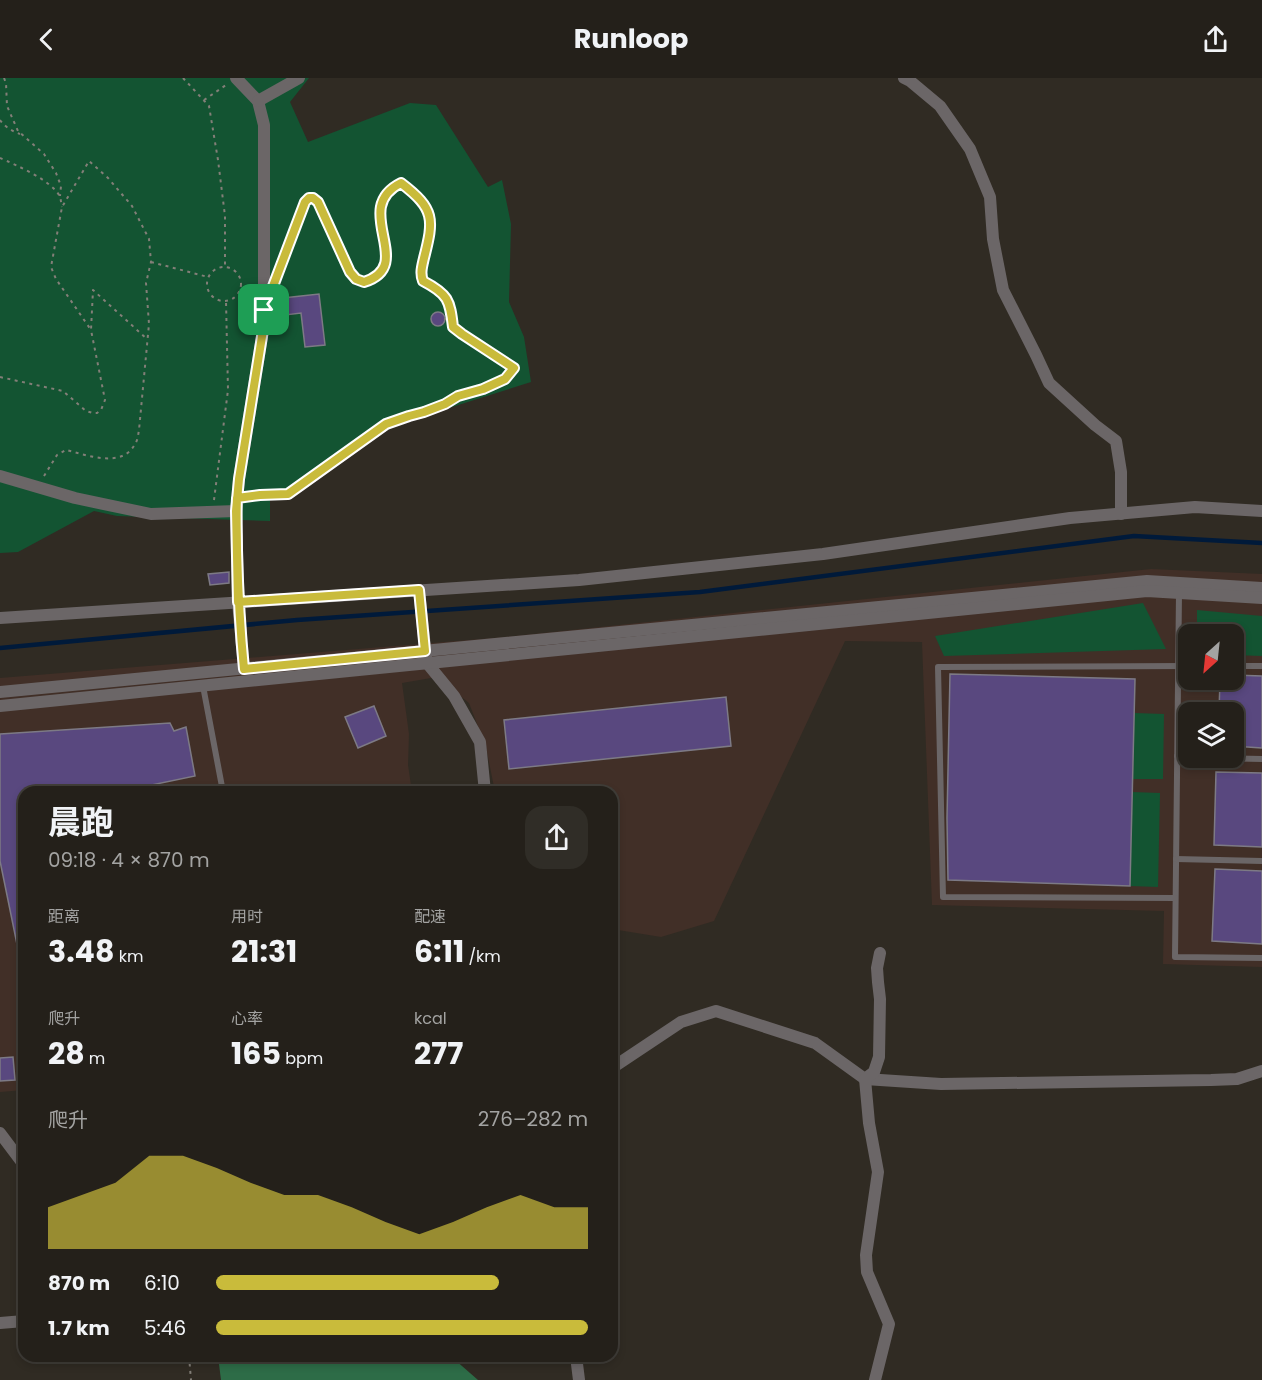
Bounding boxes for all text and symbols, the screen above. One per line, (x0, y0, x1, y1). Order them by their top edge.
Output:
text: Runloop (574, 20, 688, 57)
icon: back (30, 23, 63, 56)
icon: share (1199, 23, 1232, 56)
pin (238, 284, 289, 335)
icon: arrive (247, 293, 280, 326)
north arrow (1178, 624, 1244, 690)
map controls (1178, 624, 1244, 768)
button: layers (1178, 702, 1244, 768)
text: 晨跑 (48, 799, 114, 846)
button: share (525, 806, 588, 869)
text: 09:18 · 4 × 870 m (48, 846, 210, 874)
text: 距离 (48, 905, 80, 928)
text: 用时 (231, 905, 263, 928)
text: 配速 (414, 905, 446, 928)
text: 3.48 (48, 930, 114, 973)
text: 21:31 (231, 930, 297, 973)
text: 6:11 (414, 930, 464, 973)
text: km (114, 945, 143, 968)
text: /km (464, 945, 501, 968)
text: 爬升 (48, 1007, 80, 1030)
text: 心率 (231, 1007, 263, 1030)
text: kcal (414, 1007, 447, 1030)
text: 28 (48, 1032, 85, 1075)
text: 165 (231, 1032, 281, 1075)
text: 277 (414, 1032, 463, 1075)
text: m (85, 1047, 105, 1070)
text: bpm (281, 1047, 323, 1070)
text: 276–282 m (478, 1105, 588, 1133)
text: 爬升 (48, 1106, 88, 1134)
text: 870 m (48, 1269, 110, 1297)
text: 6:10 (144, 1269, 180, 1297)
text: 1.7 km (48, 1314, 110, 1342)
text: 5:46 (144, 1314, 186, 1342)

